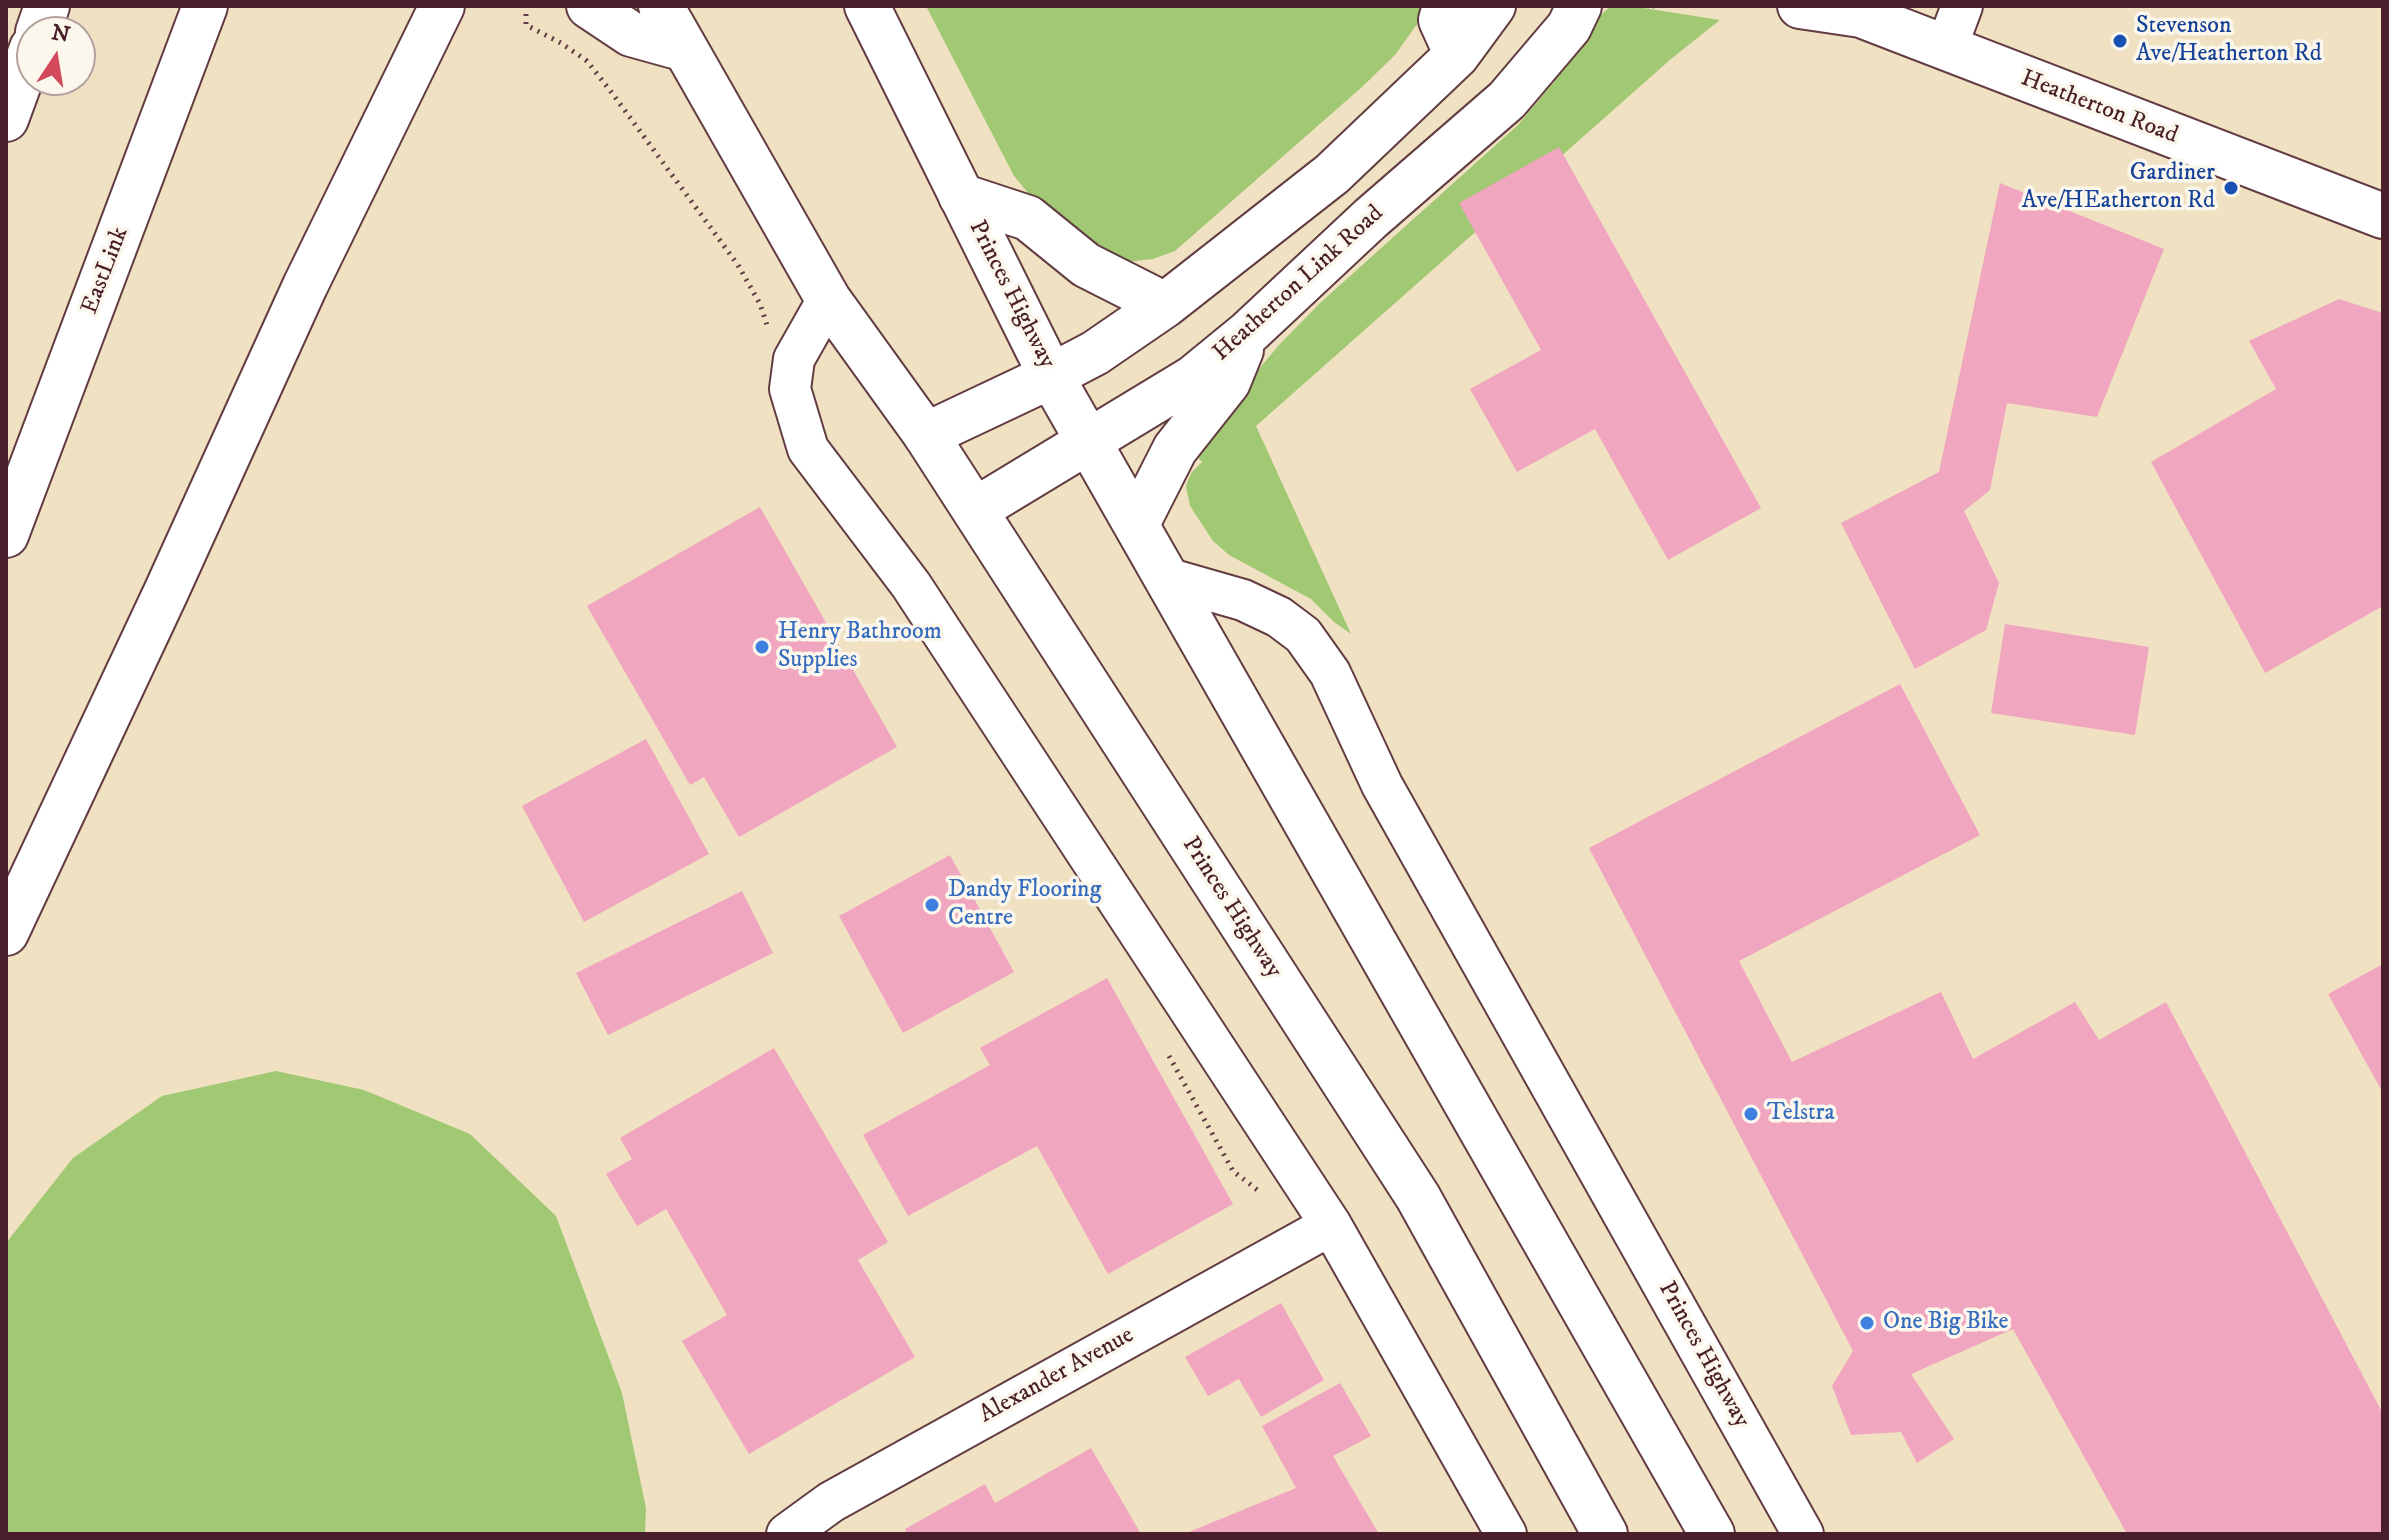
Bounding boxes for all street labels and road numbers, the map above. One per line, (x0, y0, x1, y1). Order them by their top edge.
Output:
street label: Heatherton Road (2016, 65, 2182, 151)
street label: Heatherton Link Road (1208, 200, 1390, 368)
street label: Princes Highway (961, 216, 1061, 374)
street label: EastLink (76, 223, 136, 319)
street label: Princes Highway (1175, 832, 1287, 984)
street label: Princes Highway (1651, 1277, 1755, 1433)
street label: Alexander Avenue (975, 1322, 1139, 1430)

